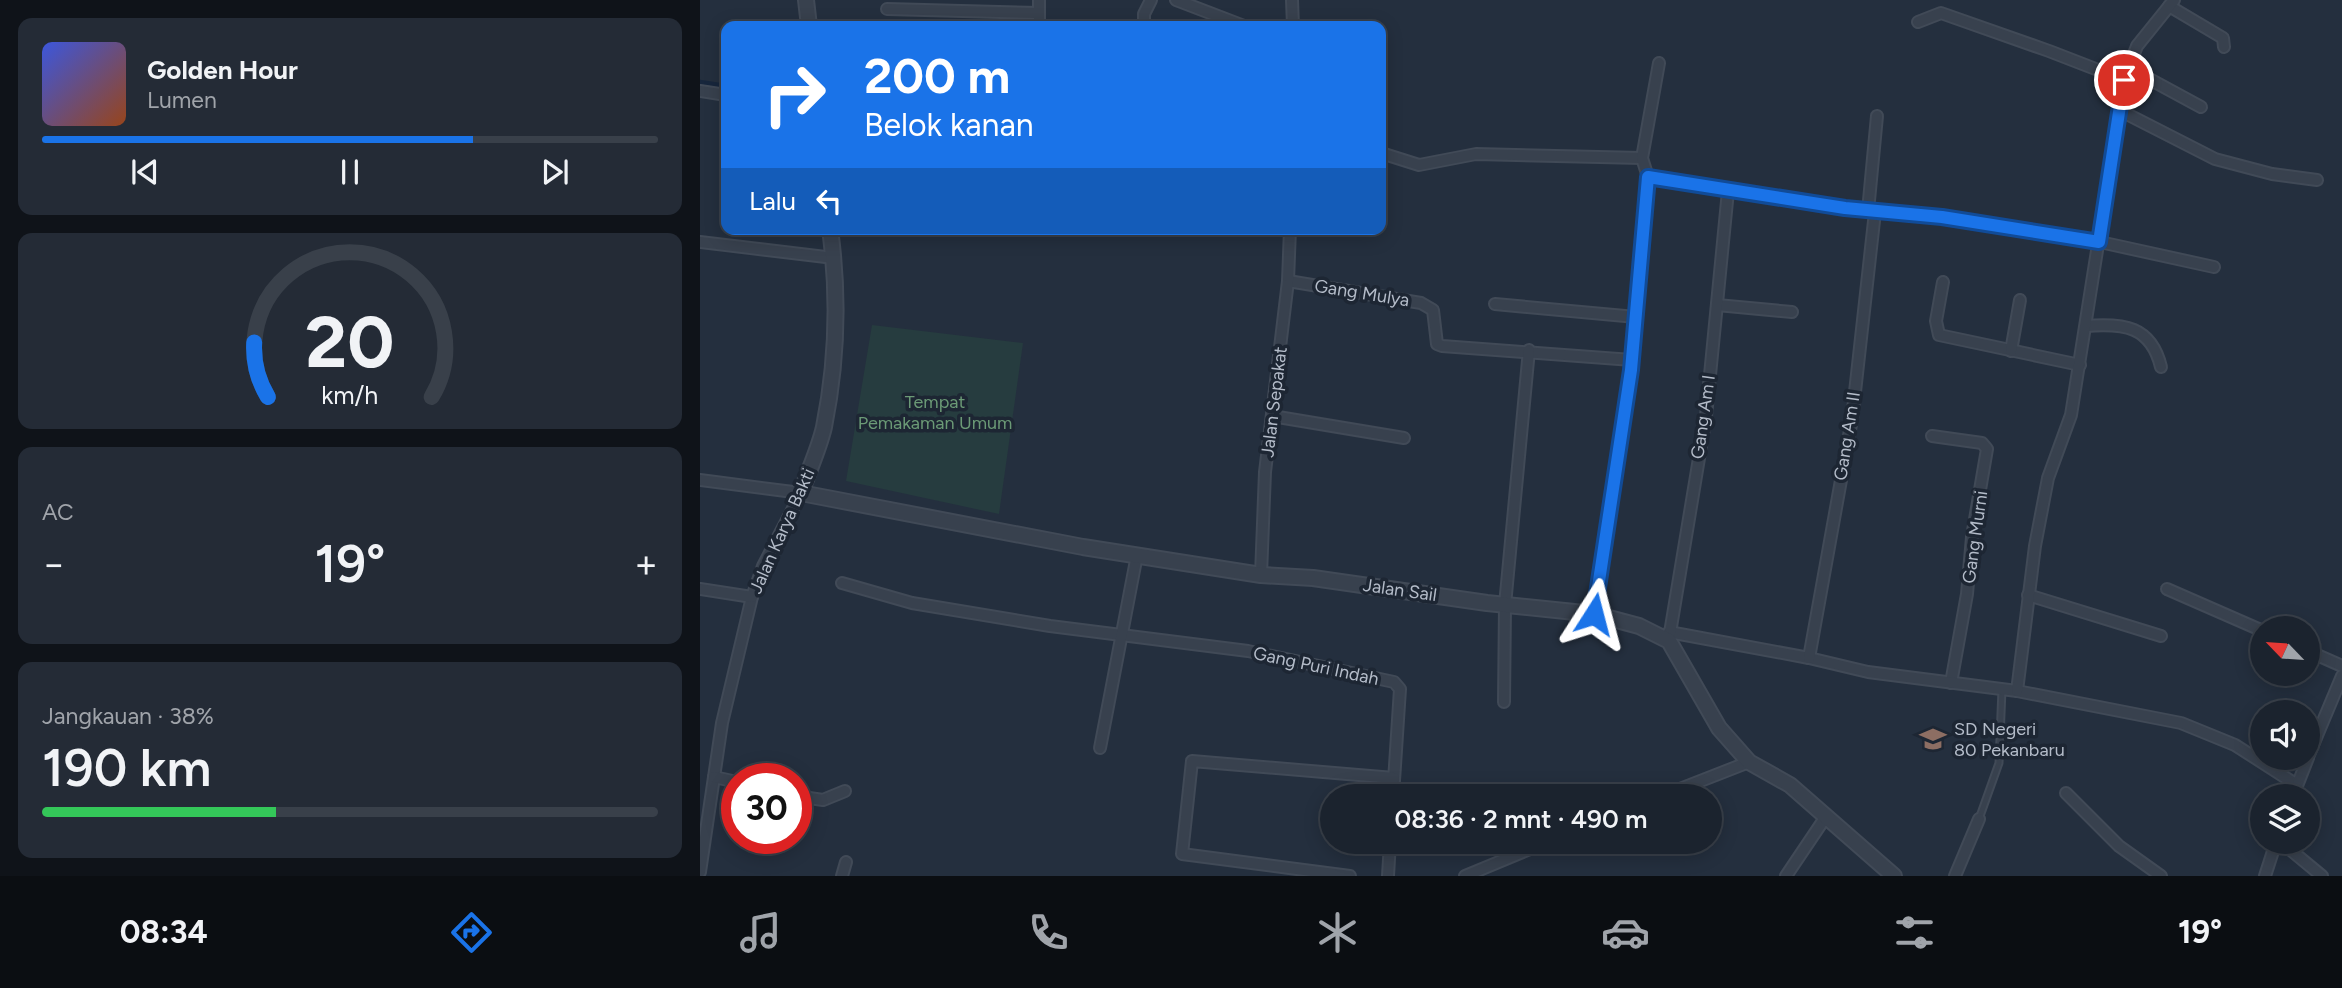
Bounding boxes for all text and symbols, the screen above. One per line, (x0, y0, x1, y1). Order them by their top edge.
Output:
text: 200 m (864, 46, 1010, 105)
icon: right (749, 49, 840, 140)
pin (2094, 50, 2154, 110)
text: Golden Hour (147, 54, 298, 86)
icon: arrive (2105, 61, 2143, 99)
text: Lumen (147, 86, 217, 114)
text: Belok kanan (864, 106, 1034, 144)
icon: previous (126, 153, 164, 191)
icon: pause (331, 153, 369, 191)
icon: next (536, 153, 574, 191)
icon: left (810, 182, 848, 220)
text: Lalu (749, 185, 796, 217)
street label: Gang Mulya (1313, 275, 1411, 311)
text: 20 (305, 298, 395, 385)
street label: Jalan Sepakat (1256, 345, 1292, 459)
street label: Gang Am I (1686, 374, 1720, 460)
text: km/h (321, 380, 379, 410)
street label: Gang Am II (1829, 390, 1865, 482)
park label: Tempat Pemakaman Umum (858, 391, 1012, 434)
street label: Jalan Karya Bakti (745, 465, 819, 597)
street label: Gang Murni (1958, 489, 1992, 585)
text: AC (42, 498, 74, 526)
text: 19° (314, 533, 386, 595)
text: − (42, 541, 66, 587)
text: + (634, 541, 658, 587)
street label: Jalan Sail (1362, 574, 1438, 606)
position arrow (1557, 577, 1631, 651)
north arrow (2250, 616, 2320, 686)
map controls (2250, 616, 2320, 854)
street label: Gang Puri Indah (1251, 642, 1381, 690)
button: sound (2250, 700, 2320, 770)
text: Jangkauan · 38% (42, 702, 214, 730)
place label: SD Negeri 80 Pekanbaru (1954, 718, 2065, 761)
school or university icon: SD Negeri 80 Pekanbaru (1918, 724, 1948, 754)
text: 190 km (42, 737, 212, 799)
speed limit sign: 30 (721, 763, 812, 854)
button: layers (2250, 784, 2320, 854)
text: 08:36 · 2 mnt · 490 m (1395, 803, 1647, 835)
icon: directions (447, 908, 496, 957)
icon: music (736, 908, 785, 957)
icon: phone (1024, 908, 1073, 957)
icon: climate (1313, 908, 1362, 957)
icon: car (1601, 908, 1650, 957)
icon: filters (1890, 908, 1939, 957)
text: 08:34 (120, 913, 208, 951)
text: 19° (2178, 913, 2222, 951)

